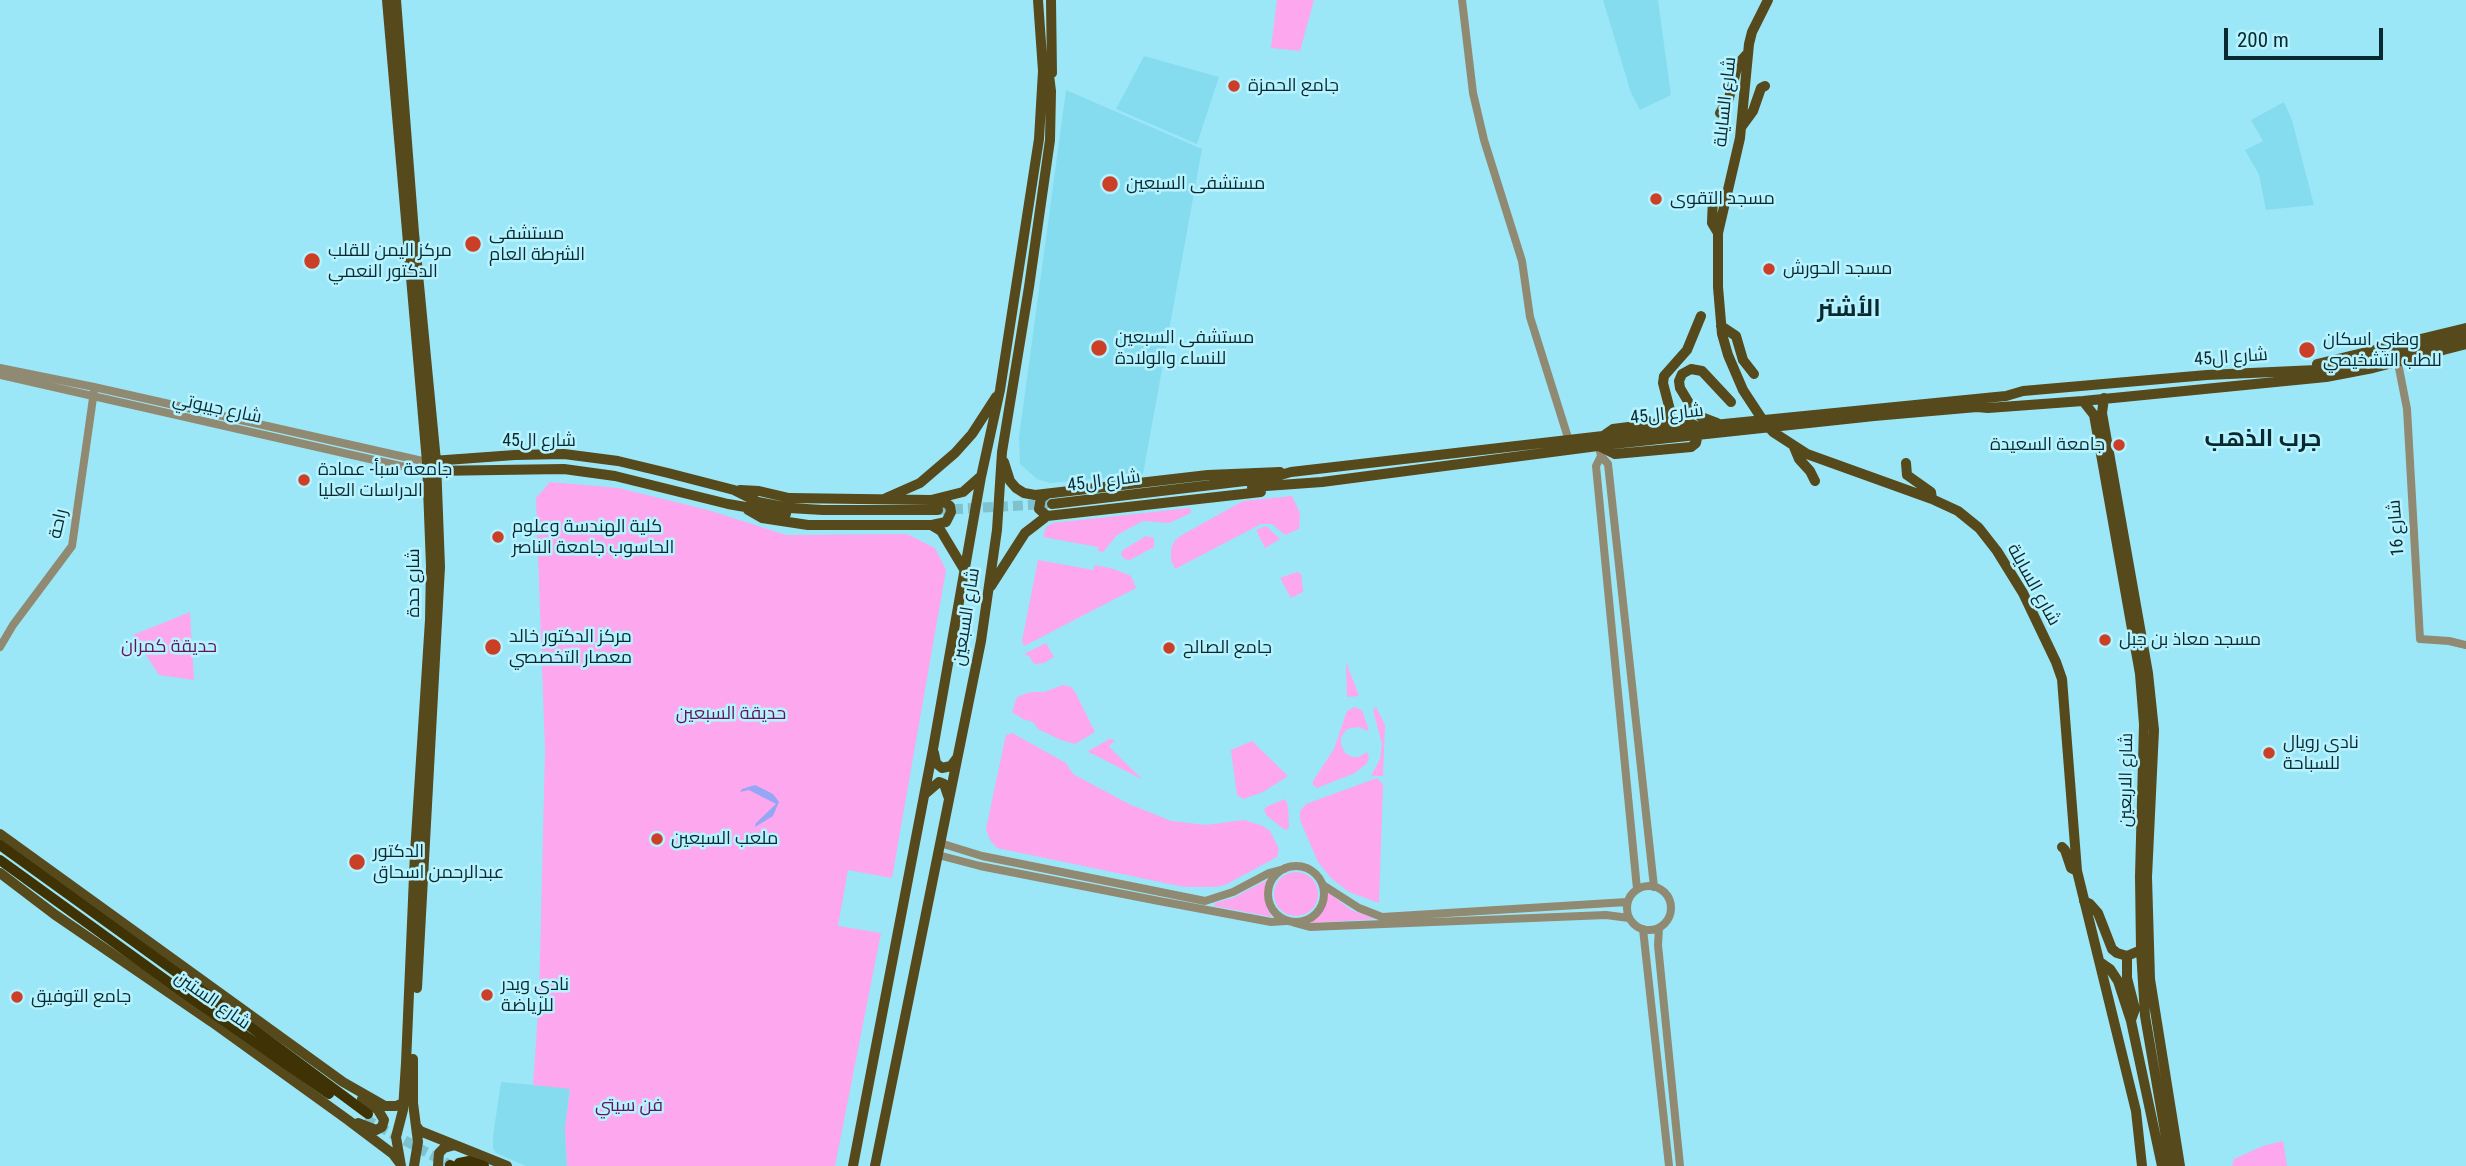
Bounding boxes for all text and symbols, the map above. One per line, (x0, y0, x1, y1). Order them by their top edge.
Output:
scale bar (2228, 14, 2387, 58)
text: 200 m (2237, 28, 2289, 52)
street label: شارع السايلة (1711, 56, 1741, 148)
place label: جامع الحمزة (1248, 75, 1339, 97)
marker: جامع الحمزة (1226, 78, 1242, 94)
place label: مستشفى السبعين (1126, 173, 1265, 195)
marker: مستشفى السبعين (1100, 174, 1120, 194)
place label: مسجد التقوى (1670, 188, 1775, 210)
marker: مسجد التقوى (1648, 191, 1664, 207)
place label: مستشفى الشرطة العام (489, 223, 585, 266)
marker: مستشفى الشرطة العام (463, 234, 483, 254)
place label: مركز اليمن للقلب الدكتور النعمي (328, 240, 452, 282)
marker: مركز اليمن للقلب الدكتور النعمي (302, 251, 322, 271)
place label: مسجد الحورش (1783, 258, 1892, 280)
marker: مسجد الحورش (1761, 261, 1777, 277)
district label: الأشتر (1817, 296, 1881, 324)
place label: مستشفى السبعين للنساء والولادة (1115, 327, 1254, 370)
place label: وطني اسكان للطب التشخيصي (2323, 329, 2442, 372)
marker: مستشفى السبعين للنساء والولادة (1089, 338, 1109, 358)
marker: وطني اسكان للطب التشخيصي (2297, 340, 2317, 360)
street label: شارع ال45 (2194, 345, 2268, 371)
street label: شارع جيبوتي (170, 389, 264, 429)
street label: شارع ال45 (1629, 400, 1705, 430)
district label: جرب الذهب (2205, 426, 2321, 454)
street label: شارع ال45 (502, 430, 576, 452)
place label: جامعة السعيدة (1990, 434, 2105, 456)
marker: جامعة السعيدة (2111, 437, 2127, 453)
place label: جامعة سبأ- عمادة الدراسات العليا (318, 459, 452, 502)
street label: شارع ال45 (1066, 467, 1142, 497)
marker: جامعة سبأ- عمادة الدراسات العليا (296, 472, 312, 488)
street label: شارع 16 (2384, 499, 2410, 557)
street label: راحة (45, 507, 73, 541)
place label: كلية الهندسة وعلوم الحاسوب جامعة الناصر (512, 516, 674, 558)
marker: كلية الهندسة وعلوم الحاسوب جامعة الناصر (490, 529, 506, 545)
street label: شارع السايلة (2002, 540, 2064, 630)
street label: شارع حدة (403, 548, 425, 618)
street label: شارع السبعين (949, 566, 985, 668)
place label: مركز الدكتور خالد معصار التخصصي (509, 626, 632, 668)
place label: مسجد معاذ بن جبل (2119, 629, 2261, 651)
marker: مسجد معاذ بن جبل (2097, 632, 2113, 648)
park label: حديقة كمران (121, 636, 217, 658)
marker: مركز الدكتور خالد معصار التخصصي (483, 637, 503, 657)
place label: جامع الصالح (1183, 637, 1272, 659)
marker: جامع الصالح (1161, 640, 1177, 656)
park label: حديقة السبعين (676, 703, 786, 725)
place label: نادي رويال للسباحة (2283, 732, 2359, 774)
street label: شارع الاربعين (2115, 733, 2139, 827)
marker: نادي رويال للسباحة (2261, 745, 2277, 761)
place label: ملعب السبعين (671, 828, 778, 850)
marker: ملعب السبعين (649, 831, 665, 847)
place label: الدكتور عبدالرحمن اسحاق (373, 841, 504, 884)
marker: الدكتور عبدالرحمن اسحاق (347, 852, 367, 872)
street label: شارع الستين (170, 967, 254, 1035)
place label: نادي ويدر للرياضة (501, 974, 569, 1016)
place label: جامع التوفيق (31, 986, 131, 1008)
marker: نادي ويدر للرياضة (479, 987, 495, 1003)
marker: جامع التوفيق (9, 989, 25, 1005)
park label: فن سيتي (595, 1095, 663, 1117)

